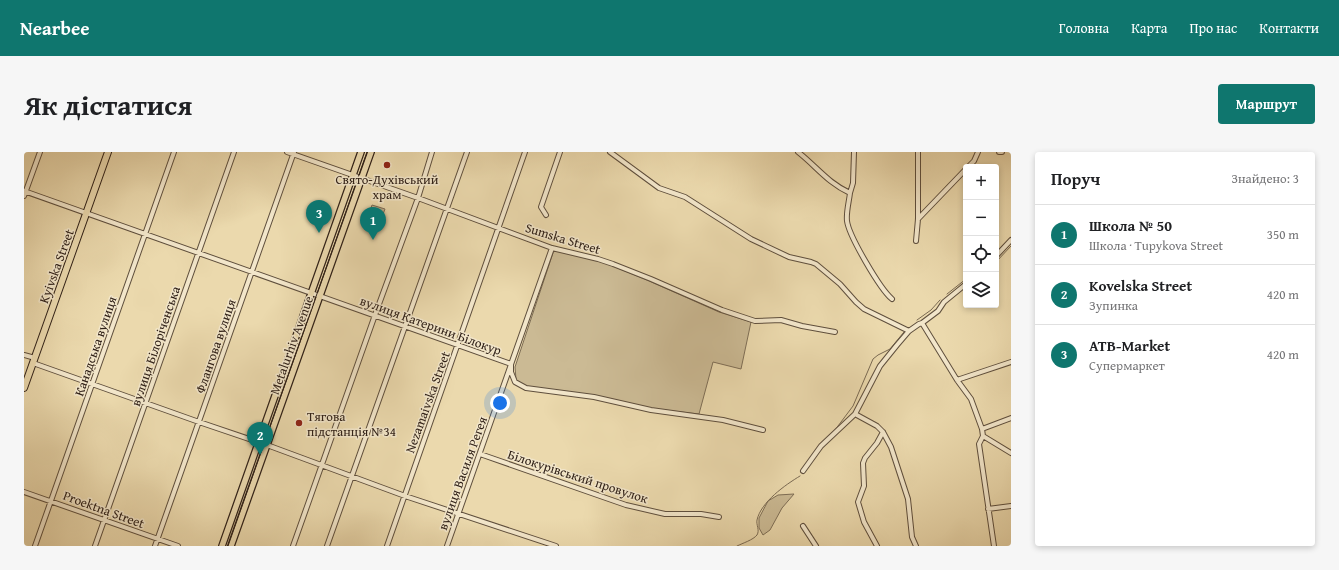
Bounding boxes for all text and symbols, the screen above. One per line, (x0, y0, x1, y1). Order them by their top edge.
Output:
text: Nearbee (20, 14, 90, 42)
text: Головна (1059, 18, 1109, 38)
text: Карта (1131, 18, 1167, 38)
text: Про нас (1189, 18, 1237, 38)
text: Контакти (1259, 18, 1319, 38)
text: Як дістатися (24, 84, 192, 125)
button: Маршрут (1218, 84, 1315, 124)
marker: Свято-Духівський храм (382, 160, 392, 170)
map controls (963, 164, 999, 308)
button: + (963, 164, 999, 200)
text: Поруч (1051, 166, 1100, 191)
text: Знайдено: 3 (1231, 169, 1299, 188)
place label: Свято-Духівський храм (335, 170, 439, 204)
pin: 3 (306, 200, 332, 233)
button: − (963, 200, 999, 236)
pin: 1 (360, 207, 386, 240)
text: Школа № 50 (1089, 215, 1172, 236)
street label: Sumska Street (523, 218, 603, 259)
text: 1 (1061, 225, 1067, 244)
text: 350 m (1267, 225, 1299, 244)
street label: Kyivska Street (34, 226, 79, 306)
button: locate (963, 236, 999, 272)
text: Школа · Tupykova Street (1089, 236, 1223, 255)
button: layers (963, 272, 999, 308)
text: Kovelska Street (1089, 275, 1192, 296)
street label: вулиця Білоріченська (126, 283, 185, 409)
text: 2 (1061, 285, 1067, 304)
text: 420 m (1267, 285, 1299, 304)
street label: вулиця Катерини Білокур (357, 291, 504, 360)
street label: Канадська вулиця (69, 293, 122, 399)
street label: Metalurhiv Avenue (265, 293, 318, 397)
street label: Флангова вулиця (190, 296, 241, 396)
text: Зупинка (1089, 296, 1138, 315)
text: ATB-Market (1089, 335, 1170, 356)
text: 3 (1061, 345, 1067, 364)
text: 420 m (1267, 345, 1299, 364)
street label: Nezamaivska Street (400, 348, 455, 456)
text: Супермаркет (1089, 356, 1165, 375)
your location (490, 393, 510, 413)
place label: Тягова пiдстанцiя №34 (307, 407, 396, 441)
street label: вулиця Василя Регея (433, 413, 492, 533)
marker: Тягова пiдстанцiя №34 (294, 418, 304, 428)
pin: 2 (247, 422, 273, 455)
street label: Білокурівський провулок (505, 445, 651, 508)
street label: Proektna Street (61, 486, 148, 533)

